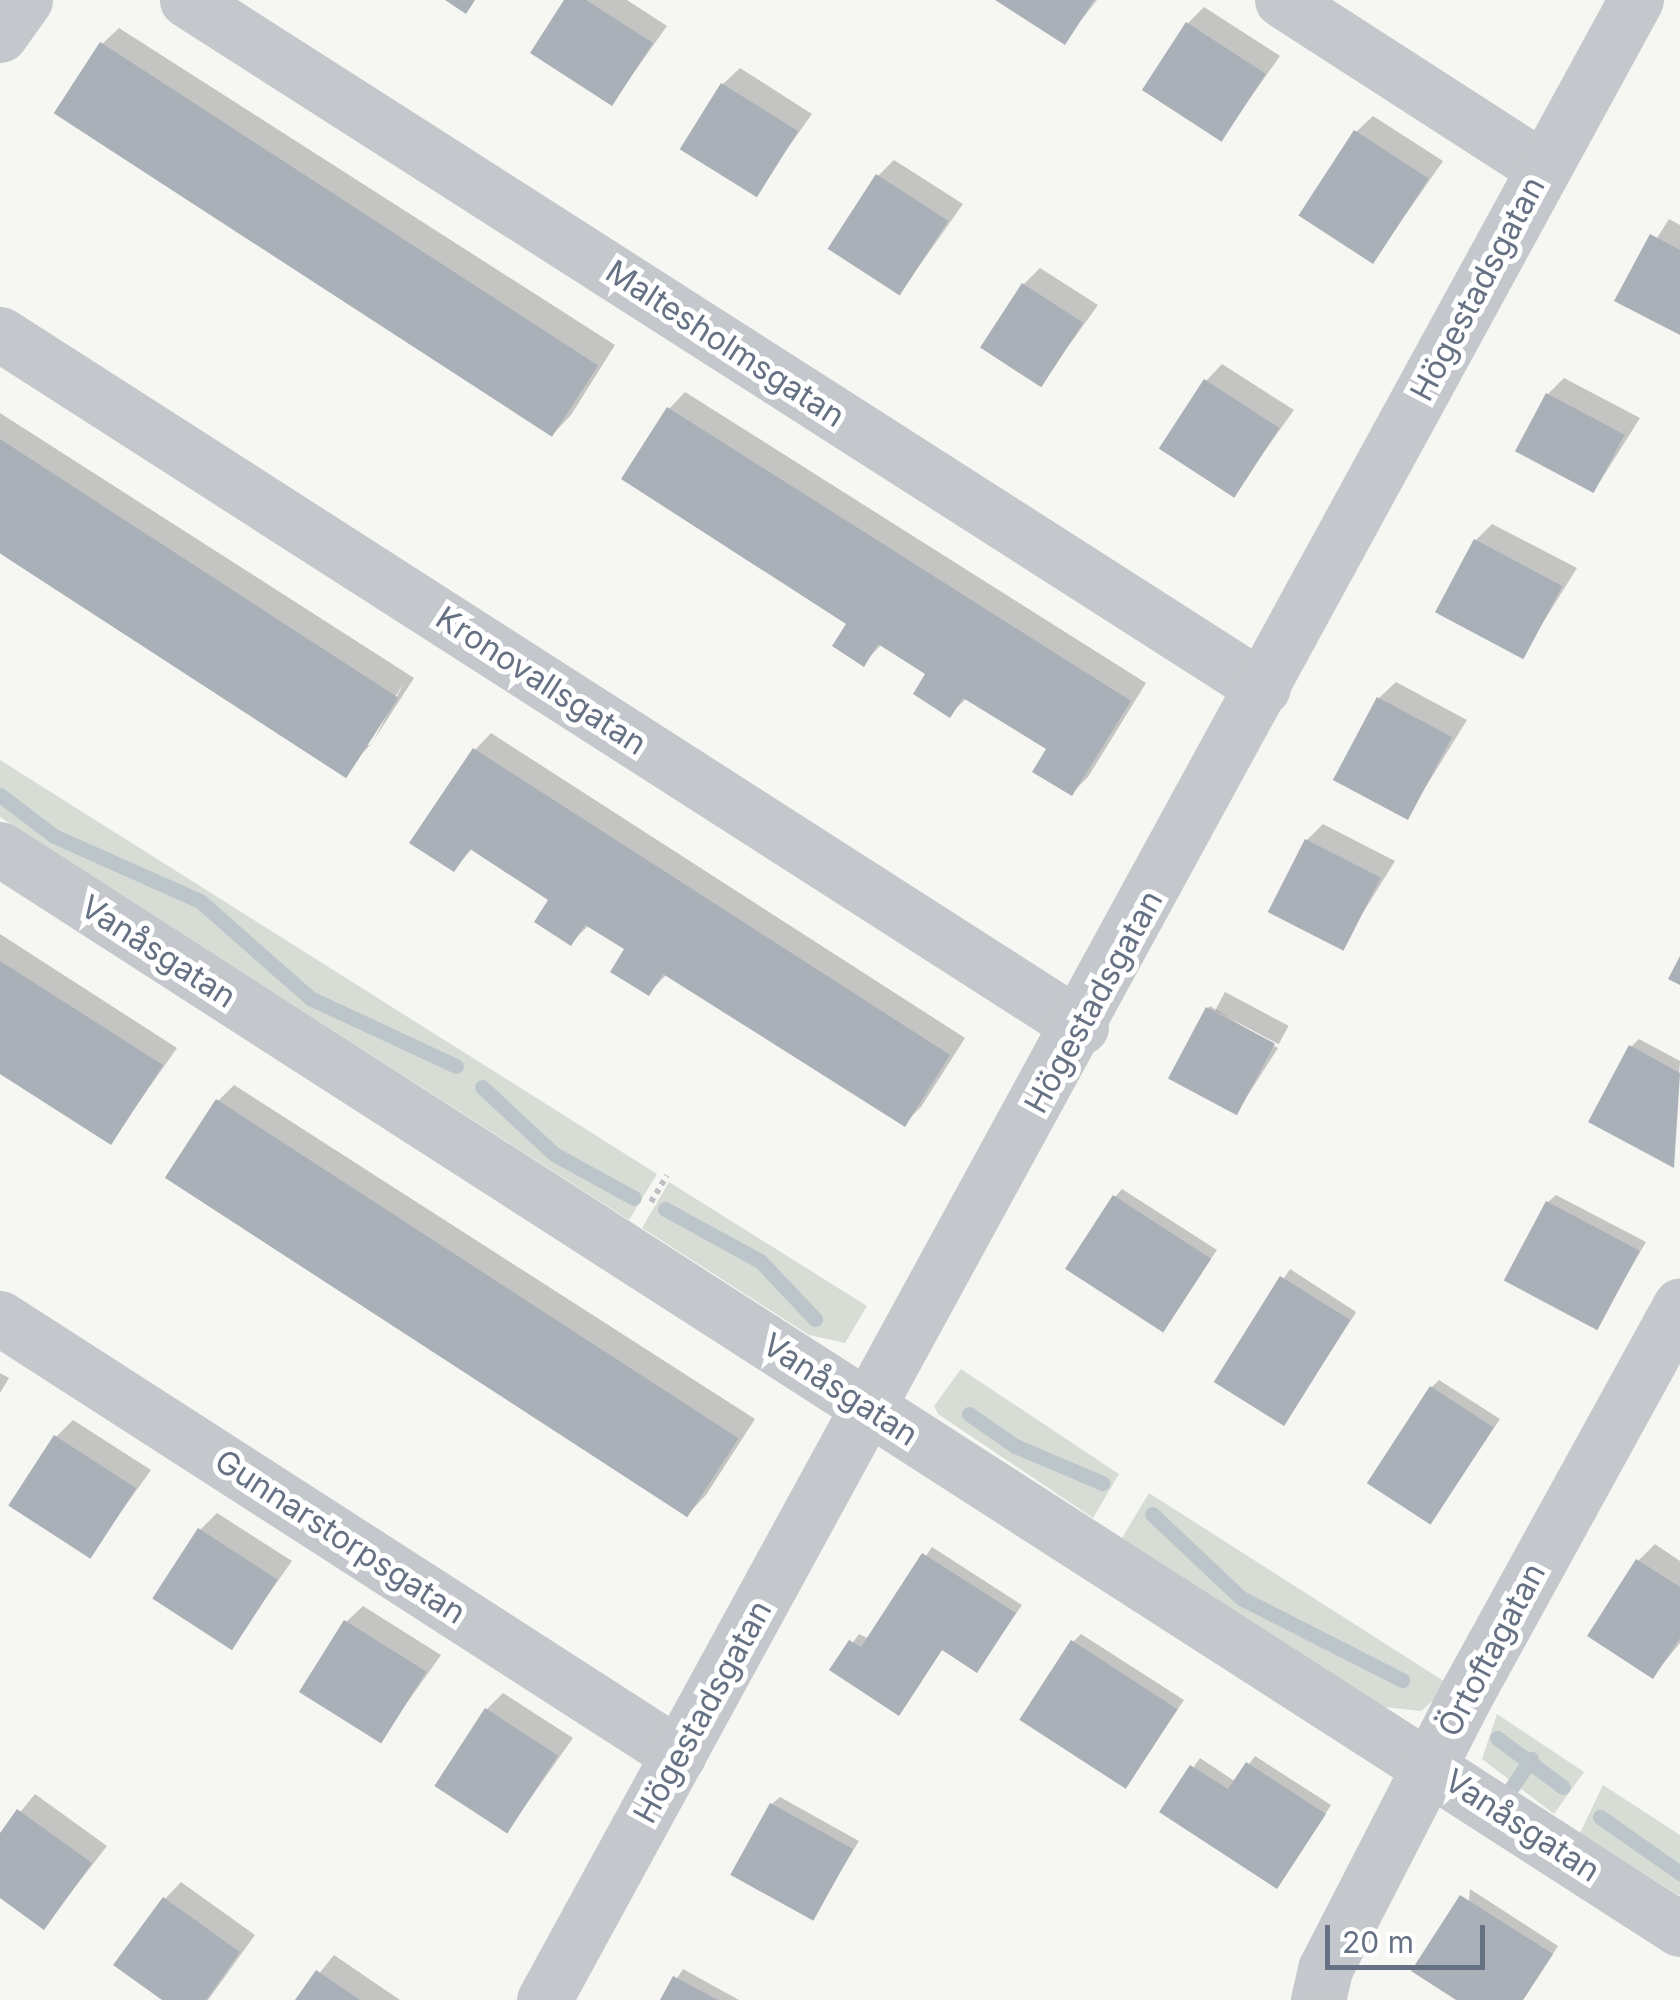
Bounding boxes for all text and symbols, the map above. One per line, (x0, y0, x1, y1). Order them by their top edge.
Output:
street label: Högestadsgatan (1403, 170, 1553, 408)
street label: Maltesholmsgatan (599, 253, 851, 435)
street label: Kronovallsgatan (429, 599, 653, 763)
street label: Högestadsgatan (1017, 884, 1171, 1120)
street label: Vanåsgatan (73, 888, 243, 1016)
street label: Vanåsgatan (755, 1326, 925, 1454)
street label: Gunnarstorpsgatan (208, 1442, 472, 1632)
street label: Örtoftagatan (1430, 1557, 1554, 1743)
street label: Högestadsgatan (626, 1594, 780, 1830)
street label: Vanåsgatan (1437, 1762, 1607, 1890)
scale bar (1330, 1905, 1490, 1967)
text: 20 m (1342, 1924, 1414, 1960)

